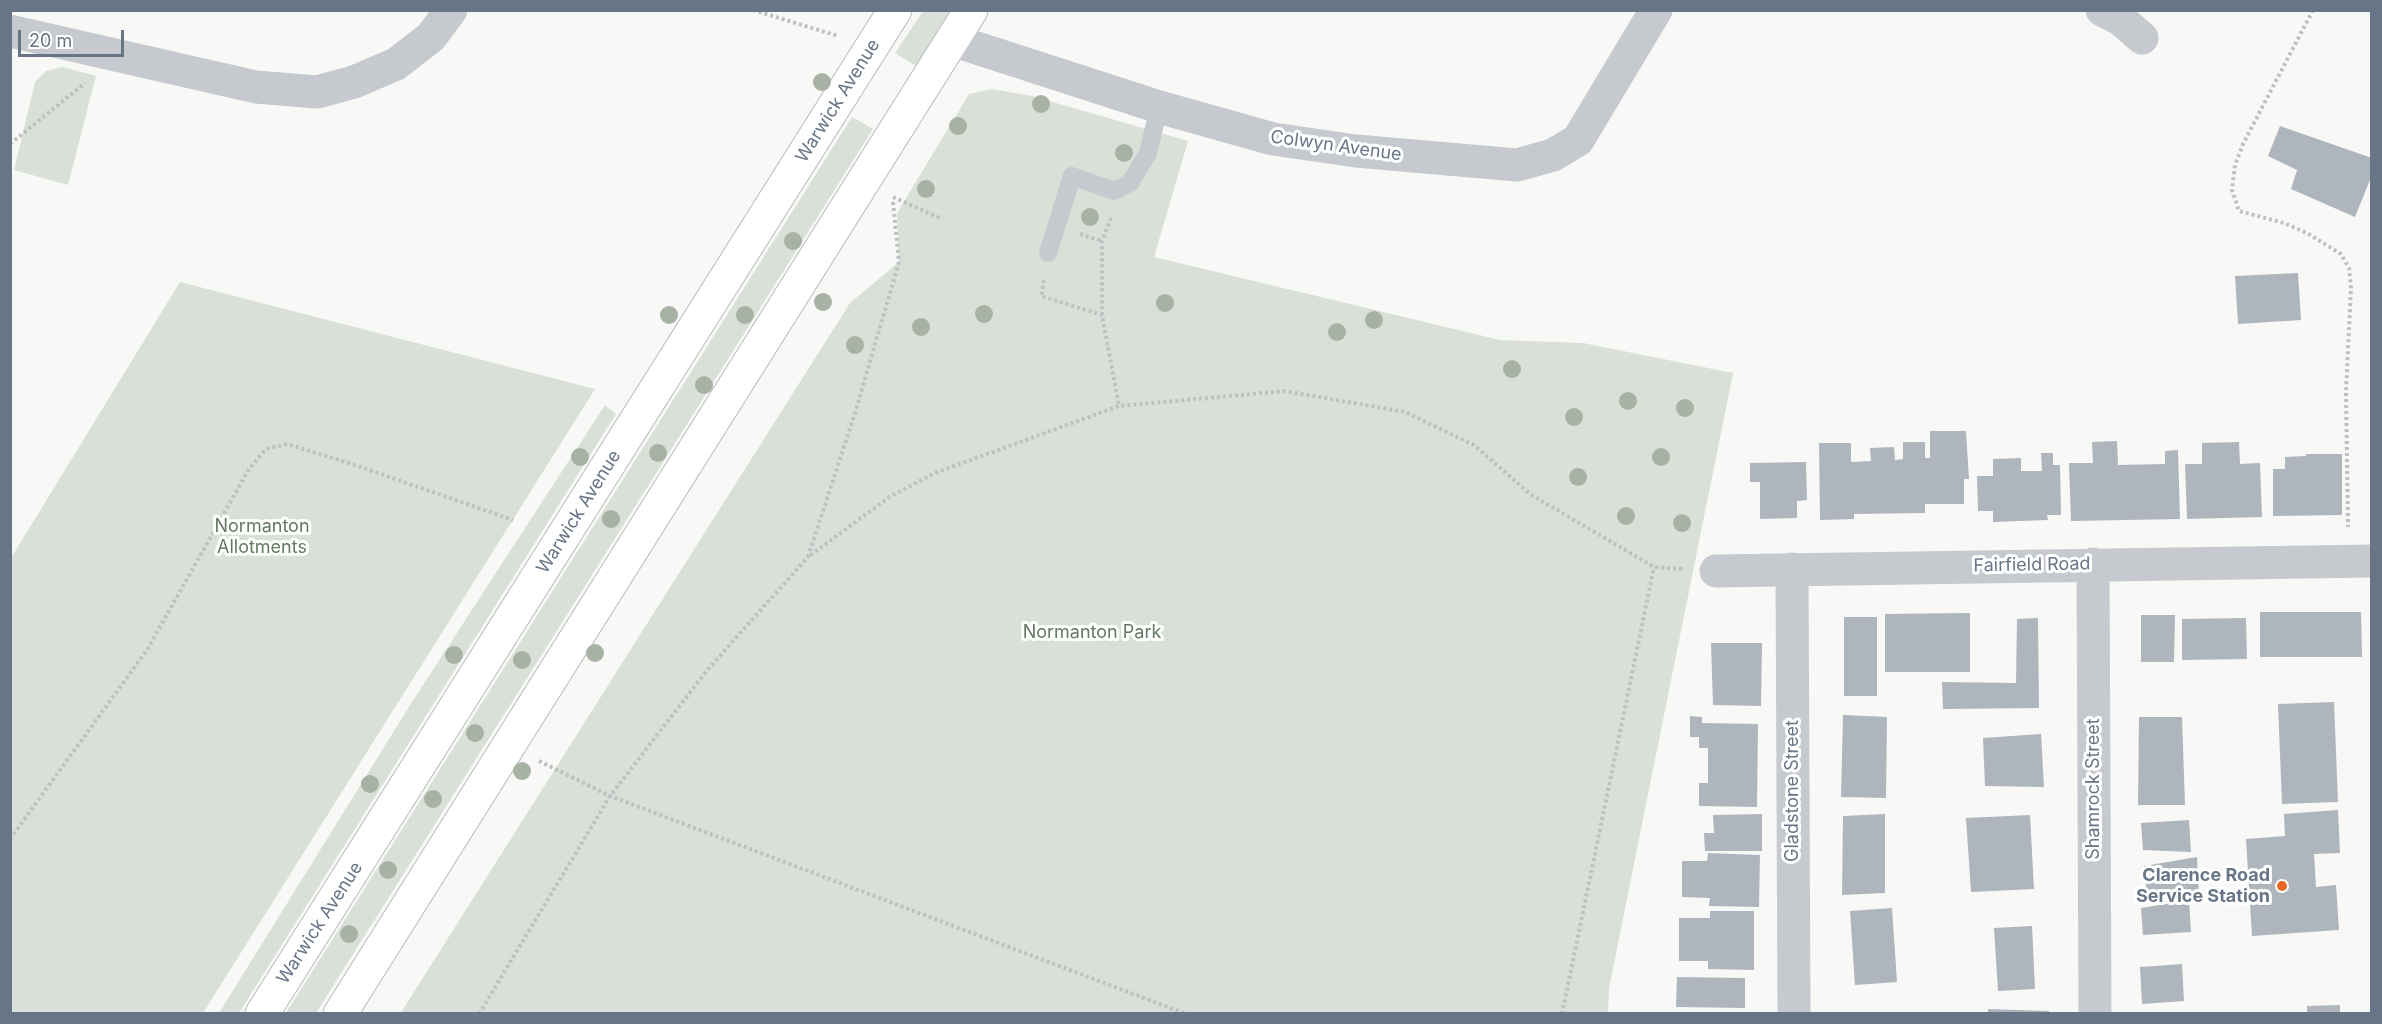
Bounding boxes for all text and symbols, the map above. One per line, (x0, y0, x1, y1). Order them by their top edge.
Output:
scale bar (21, 18, 128, 56)
text: 20 m (29, 30, 72, 51)
street label: Warwick Avenue (791, 35, 885, 167)
street label: Colwyn Avenue (1269, 126, 1403, 166)
street label: Warwick Avenue (532, 446, 626, 578)
park label: Normanton Allotments (214, 516, 310, 558)
street label: Fairfield Road (1973, 553, 2091, 577)
park label: Normanton Park (1023, 622, 1161, 644)
street label: Shamrock Street (2083, 718, 2105, 860)
street label: Gladstone Street (1782, 720, 1804, 862)
street label: Warwick Avenue (272, 858, 368, 988)
place label: Clarence Road Service Station (2136, 865, 2270, 908)
marker: Clarence Road Service Station (2275, 879, 2289, 893)

